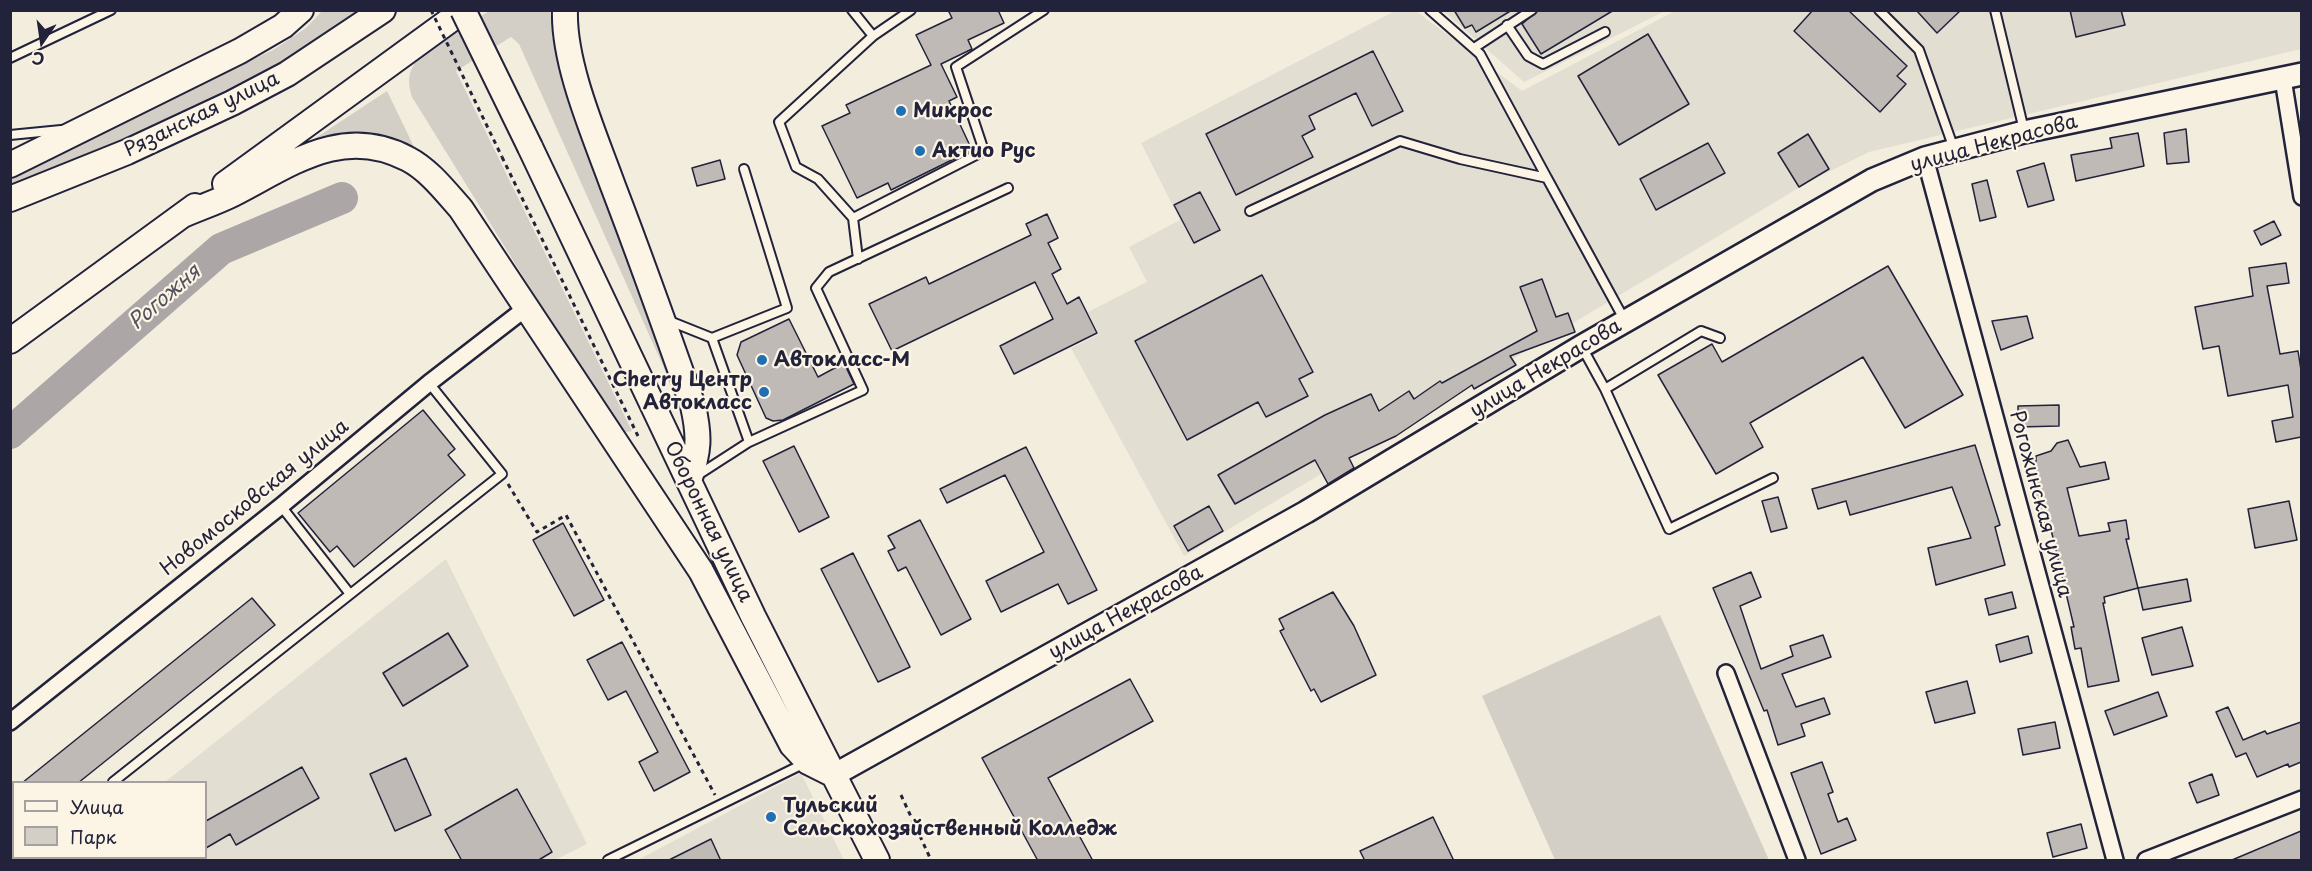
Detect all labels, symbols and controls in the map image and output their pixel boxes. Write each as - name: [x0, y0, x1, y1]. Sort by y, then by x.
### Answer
- north arrow: [12, 12, 72, 72]
- text: С: [29, 46, 47, 73]
- street label: Рязанская улица: [121, 67, 283, 163]
- place label: Микрос: [913, 99, 993, 123]
- marker: Микрос: [894, 104, 908, 118]
- street label: улица Некрасова: [1908, 110, 2080, 178]
- place label: Актио Рус: [932, 139, 1035, 163]
- marker: Актио Рус: [913, 144, 927, 158]
- water label: Рогожня: [124, 260, 206, 336]
- street label: улица Некрасова: [1466, 314, 1626, 424]
- place label: Автокласс-М: [774, 348, 910, 372]
- marker: Автокласс-М: [755, 353, 769, 367]
- place label: Cherry Центр Автокласс: [612, 368, 752, 415]
- marker: Cherry Центр Автокласс: [757, 385, 771, 399]
- street label: Рогожинская улица: [2003, 408, 2077, 600]
- street label: Новомосковская улица: [156, 415, 354, 581]
- street label: Оборонная улица: [659, 438, 757, 606]
- street label: улица Некрасова: [1045, 561, 1207, 665]
- legend: [12, 781, 207, 859]
- text: Улица: [70, 793, 124, 820]
- place label: Тульский Сельскохозяйственный Колледж: [783, 794, 1117, 841]
- marker: Тульский Сельскохозяйственный Колледж: [764, 810, 778, 824]
- text: Парк: [70, 823, 116, 850]

